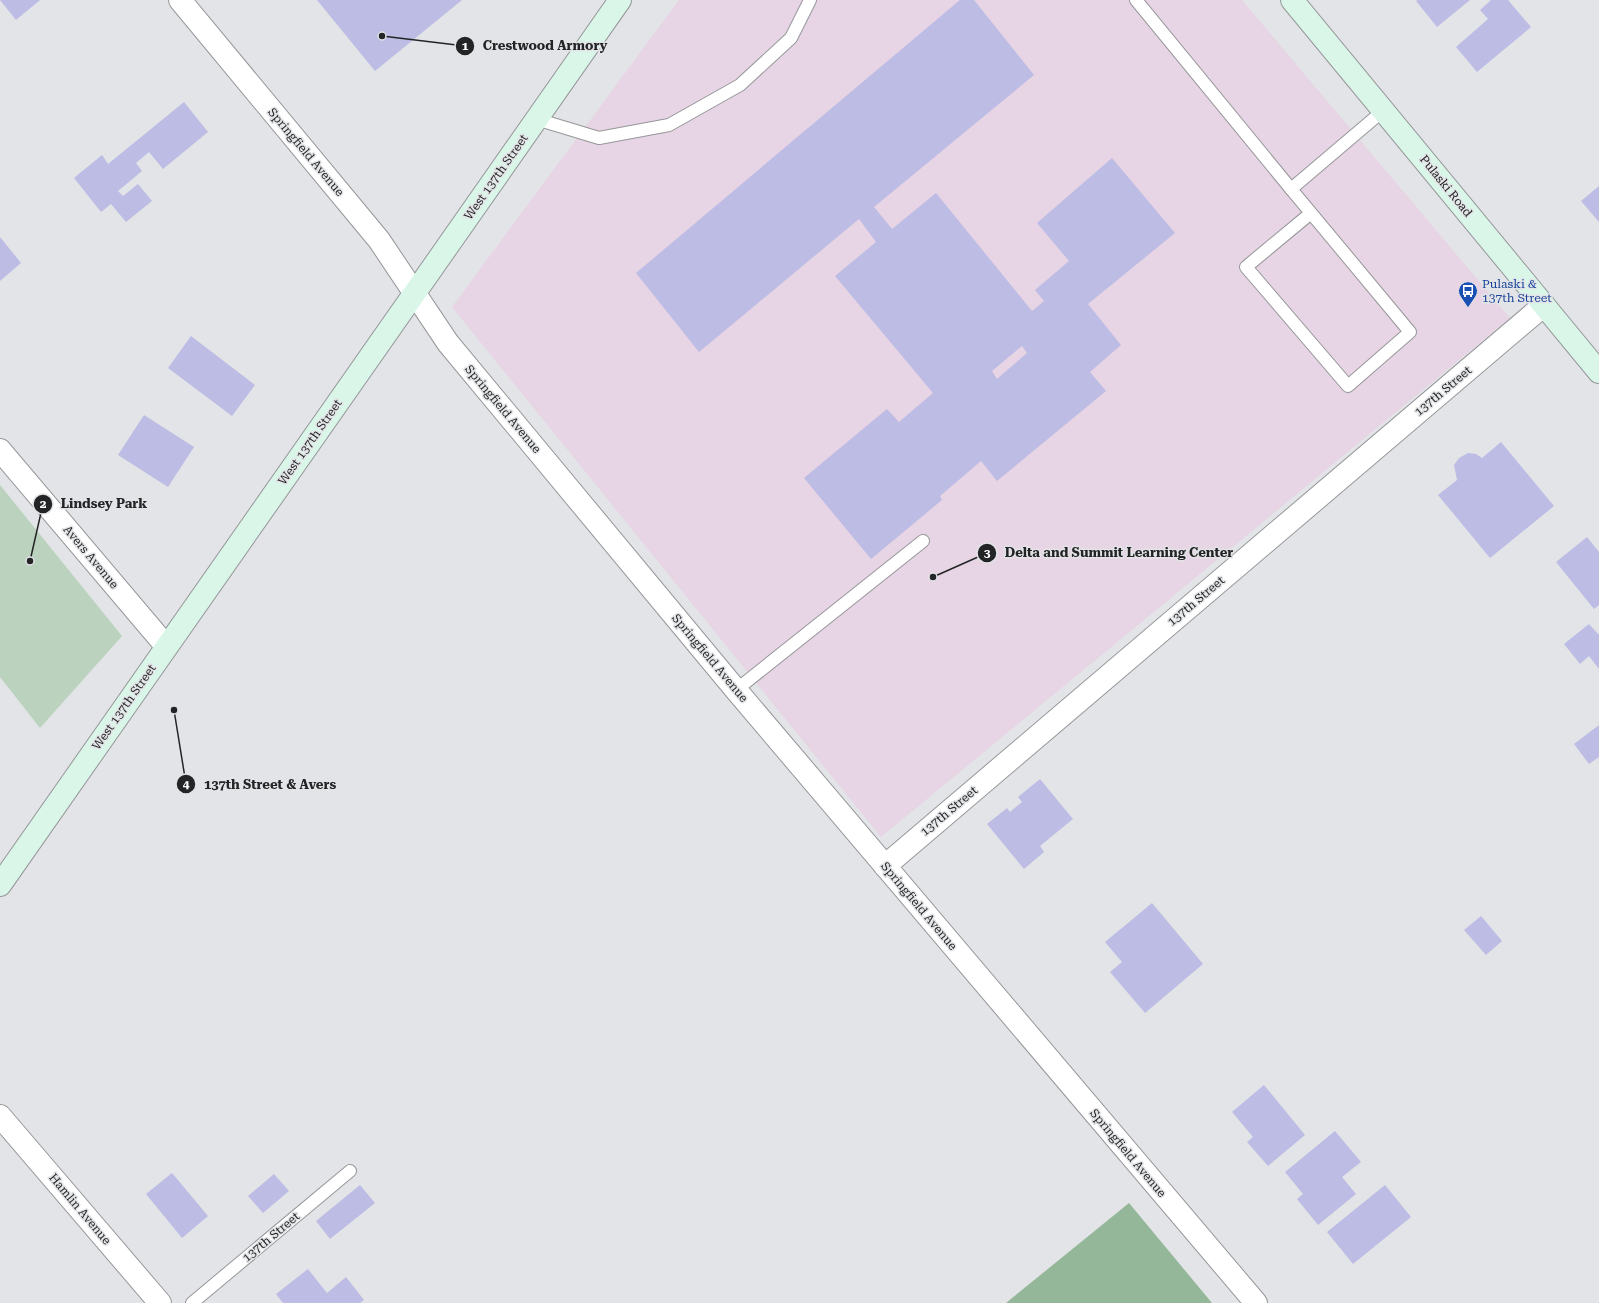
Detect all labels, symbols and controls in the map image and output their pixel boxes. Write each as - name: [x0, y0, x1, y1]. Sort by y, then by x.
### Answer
- callout: Crestwood Armory: [455, 33, 616, 58]
- text: Crestwood Armory: [483, 38, 607, 53]
- text: 1: [462, 39, 469, 53]
- street label: Springfield Avenue: [265, 105, 347, 199]
- street label: West 137th Street: [461, 131, 531, 223]
- street label: Pulaski Road: [1417, 152, 1475, 220]
- place label: Pulaski & 137th Street: [1482, 277, 1552, 305]
- bus stop icon: Pulaski & 137th Street: [1457, 280, 1479, 308]
- street label: Springfield Avenue: [462, 362, 544, 456]
- street label: 137th Street: [1412, 363, 1475, 419]
- street label: West 137th Street: [275, 396, 345, 488]
- callout: Lindsey Park: [33, 491, 155, 516]
- text: Lindsey Park: [61, 496, 147, 511]
- text: 2: [40, 497, 47, 511]
- street label: Avers Avenue: [61, 523, 122, 592]
- callout: Delta and Summit Learning Center: [977, 540, 1241, 565]
- text: Delta and Summit Learning Center: [1005, 545, 1233, 560]
- text: 3: [984, 546, 991, 560]
- street label: 137th Street: [1165, 573, 1228, 629]
- street label: Springfield Avenue: [669, 611, 751, 705]
- street label: West 137th Street: [89, 661, 159, 753]
- callout: 137th Street & Avers: [176, 771, 344, 796]
- text: 4: [183, 777, 190, 791]
- text: 137th Street & Avers: [204, 777, 336, 792]
- street label: 137th Street: [918, 783, 981, 839]
- street label: Springfield Avenue: [878, 859, 960, 953]
- street label: Springfield Avenue: [1087, 1106, 1169, 1200]
- street label: Hamlin Avenue: [46, 1171, 114, 1248]
- street label: 137th Street: [240, 1209, 303, 1265]

